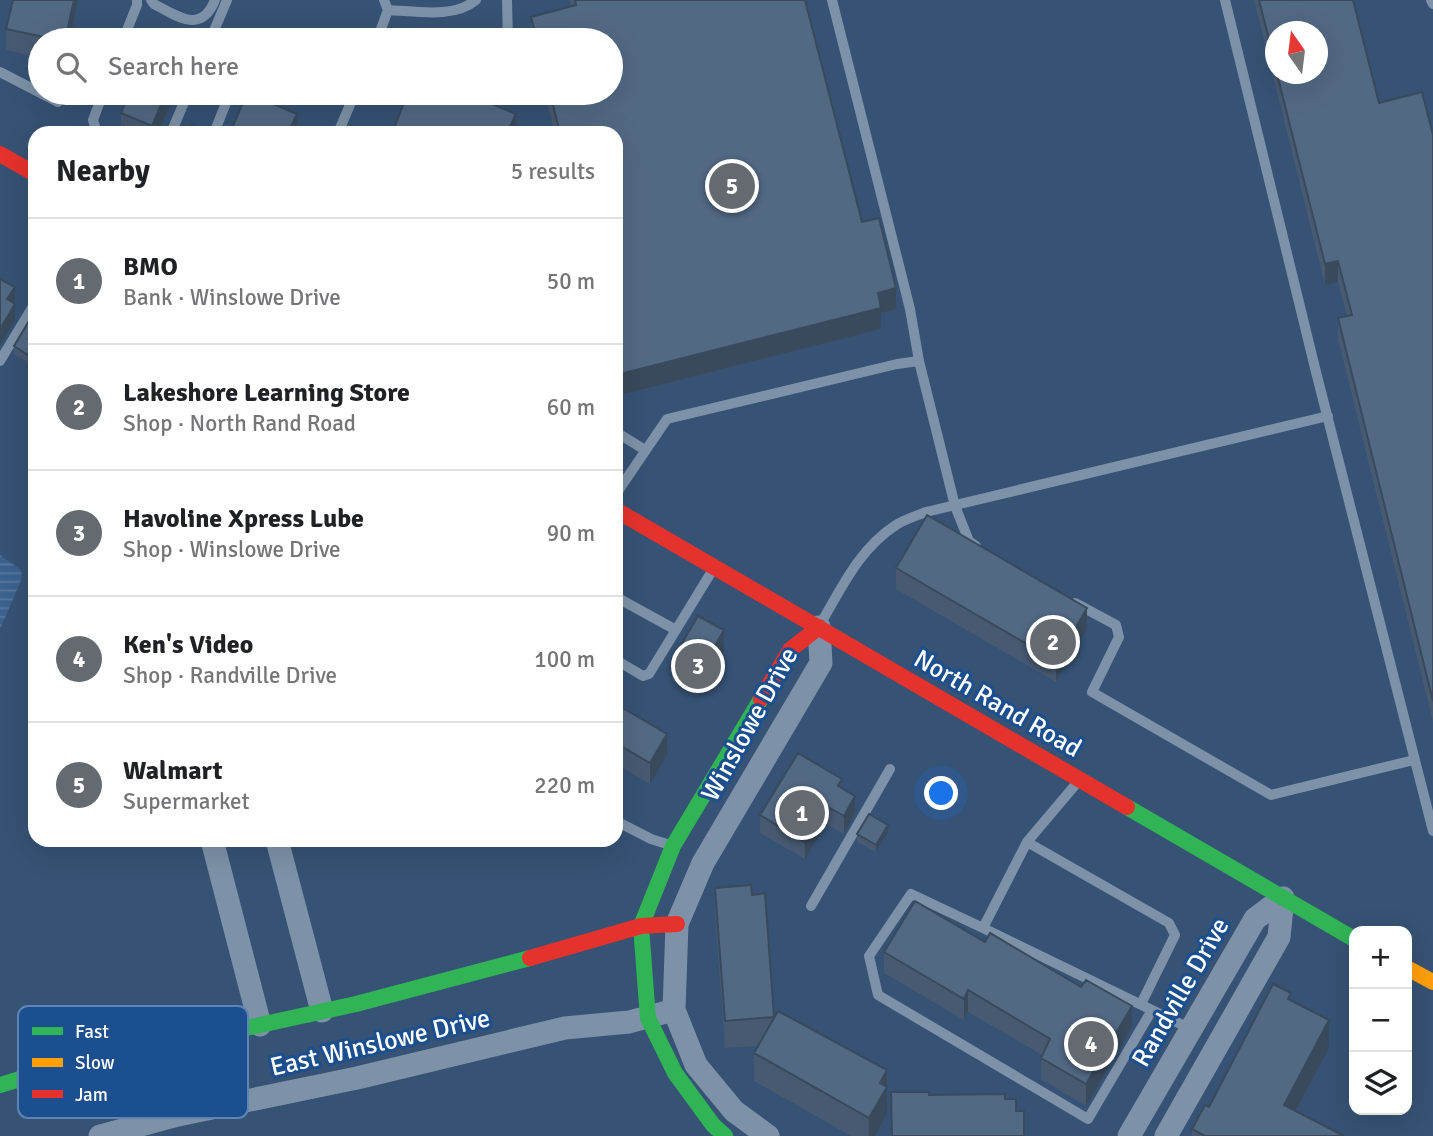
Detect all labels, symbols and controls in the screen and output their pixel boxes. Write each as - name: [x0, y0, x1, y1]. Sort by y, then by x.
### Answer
- north arrow: [1265, 21, 1328, 84]
- search box: [28, 28, 623, 105]
- icon: search: [52, 48, 90, 86]
- text: Search here: [108, 51, 239, 83]
- text: Nearby: [56, 153, 150, 190]
- text: 5 results: [511, 157, 595, 186]
- pin: 5: [709, 160, 755, 212]
- text: BMO: [123, 251, 178, 283]
- text: 1: [73, 267, 85, 296]
- text: 50 m: [547, 267, 595, 296]
- text: Bank · Winslowe Drive: [123, 283, 341, 312]
- text: Lakeshore Learning Store: [123, 377, 410, 409]
- text: 2: [73, 393, 85, 422]
- text: 60 m: [547, 393, 595, 422]
- text: Shop · North Rand Road: [123, 409, 356, 438]
- text: Havoline Xpress Lube: [123, 503, 364, 535]
- text: 3: [73, 519, 85, 548]
- text: 90 m: [547, 519, 595, 548]
- text: Shop · Winslowe Drive: [123, 535, 341, 564]
- pin: 2: [1030, 616, 1076, 668]
- text: Ken's Video: [123, 629, 253, 661]
- pin: 3: [675, 640, 721, 692]
- street label: Winslowe Drive: [695, 642, 805, 807]
- street label: North Rand Road: [908, 643, 1087, 765]
- text: 4: [73, 645, 85, 674]
- text: 100 m: [534, 645, 595, 674]
- text: Shop · Randville Drive: [123, 661, 337, 690]
- text: Walmart: [123, 755, 223, 787]
- text: 5: [73, 771, 85, 800]
- text: 220 m: [534, 771, 595, 800]
- your location: [924, 776, 958, 810]
- text: Supermarket: [123, 787, 250, 816]
- pin: 1: [779, 787, 825, 839]
- street label: Randville Drive: [1125, 912, 1236, 1073]
- map controls: [1349, 926, 1412, 1115]
- button: +: [1349, 926, 1412, 989]
- button: −: [1349, 989, 1412, 1052]
- street label: East Winslowe Drive: [267, 1002, 493, 1084]
- legend: [18, 1006, 248, 1118]
- pin: 4: [1068, 1018, 1114, 1070]
- text: Fast: [75, 1020, 109, 1044]
- text: Slow: [75, 1051, 115, 1075]
- button: layers: [1349, 1052, 1412, 1115]
- text: Jam: [75, 1083, 108, 1107]

